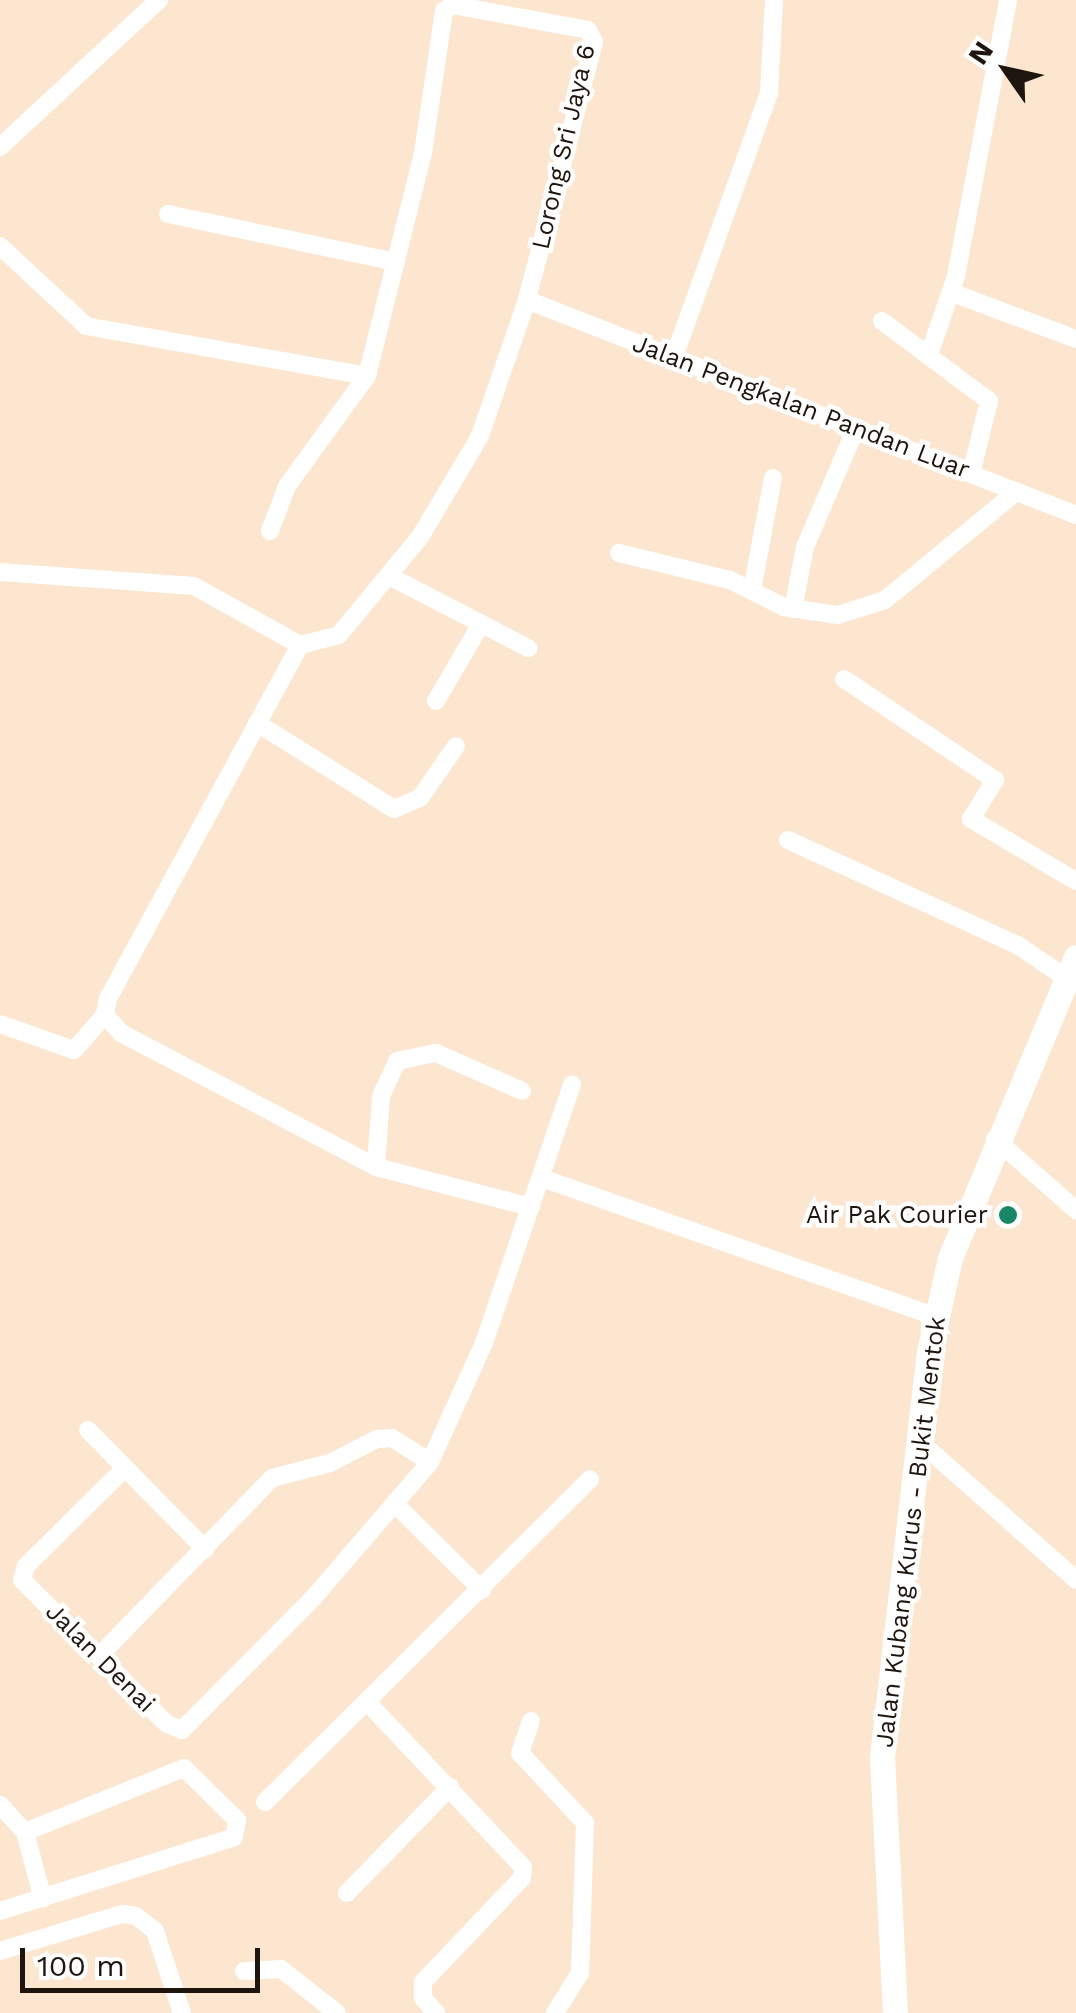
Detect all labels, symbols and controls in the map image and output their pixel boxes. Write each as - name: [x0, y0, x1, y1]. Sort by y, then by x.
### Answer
- north arrow: [956, 20, 1056, 120]
- text: N: [961, 35, 1000, 71]
- street label: Lorong Sri Jaya 6: [526, 41, 602, 253]
- street label: Jalan Pengkalan Pandan Luar: [628, 329, 974, 485]
- place label: Air Pak Courier: [805, 1200, 988, 1230]
- marker: Air Pak Courier: [997, 1204, 1019, 1226]
- street label: Jalan Kubang Kurus - Bukit Mentok: [870, 1315, 952, 1749]
- street label: Jalan Denai: [39, 1597, 161, 1719]
- scale bar: [25, 1928, 265, 1990]
- text: 100 m: [37, 1948, 125, 1983]

